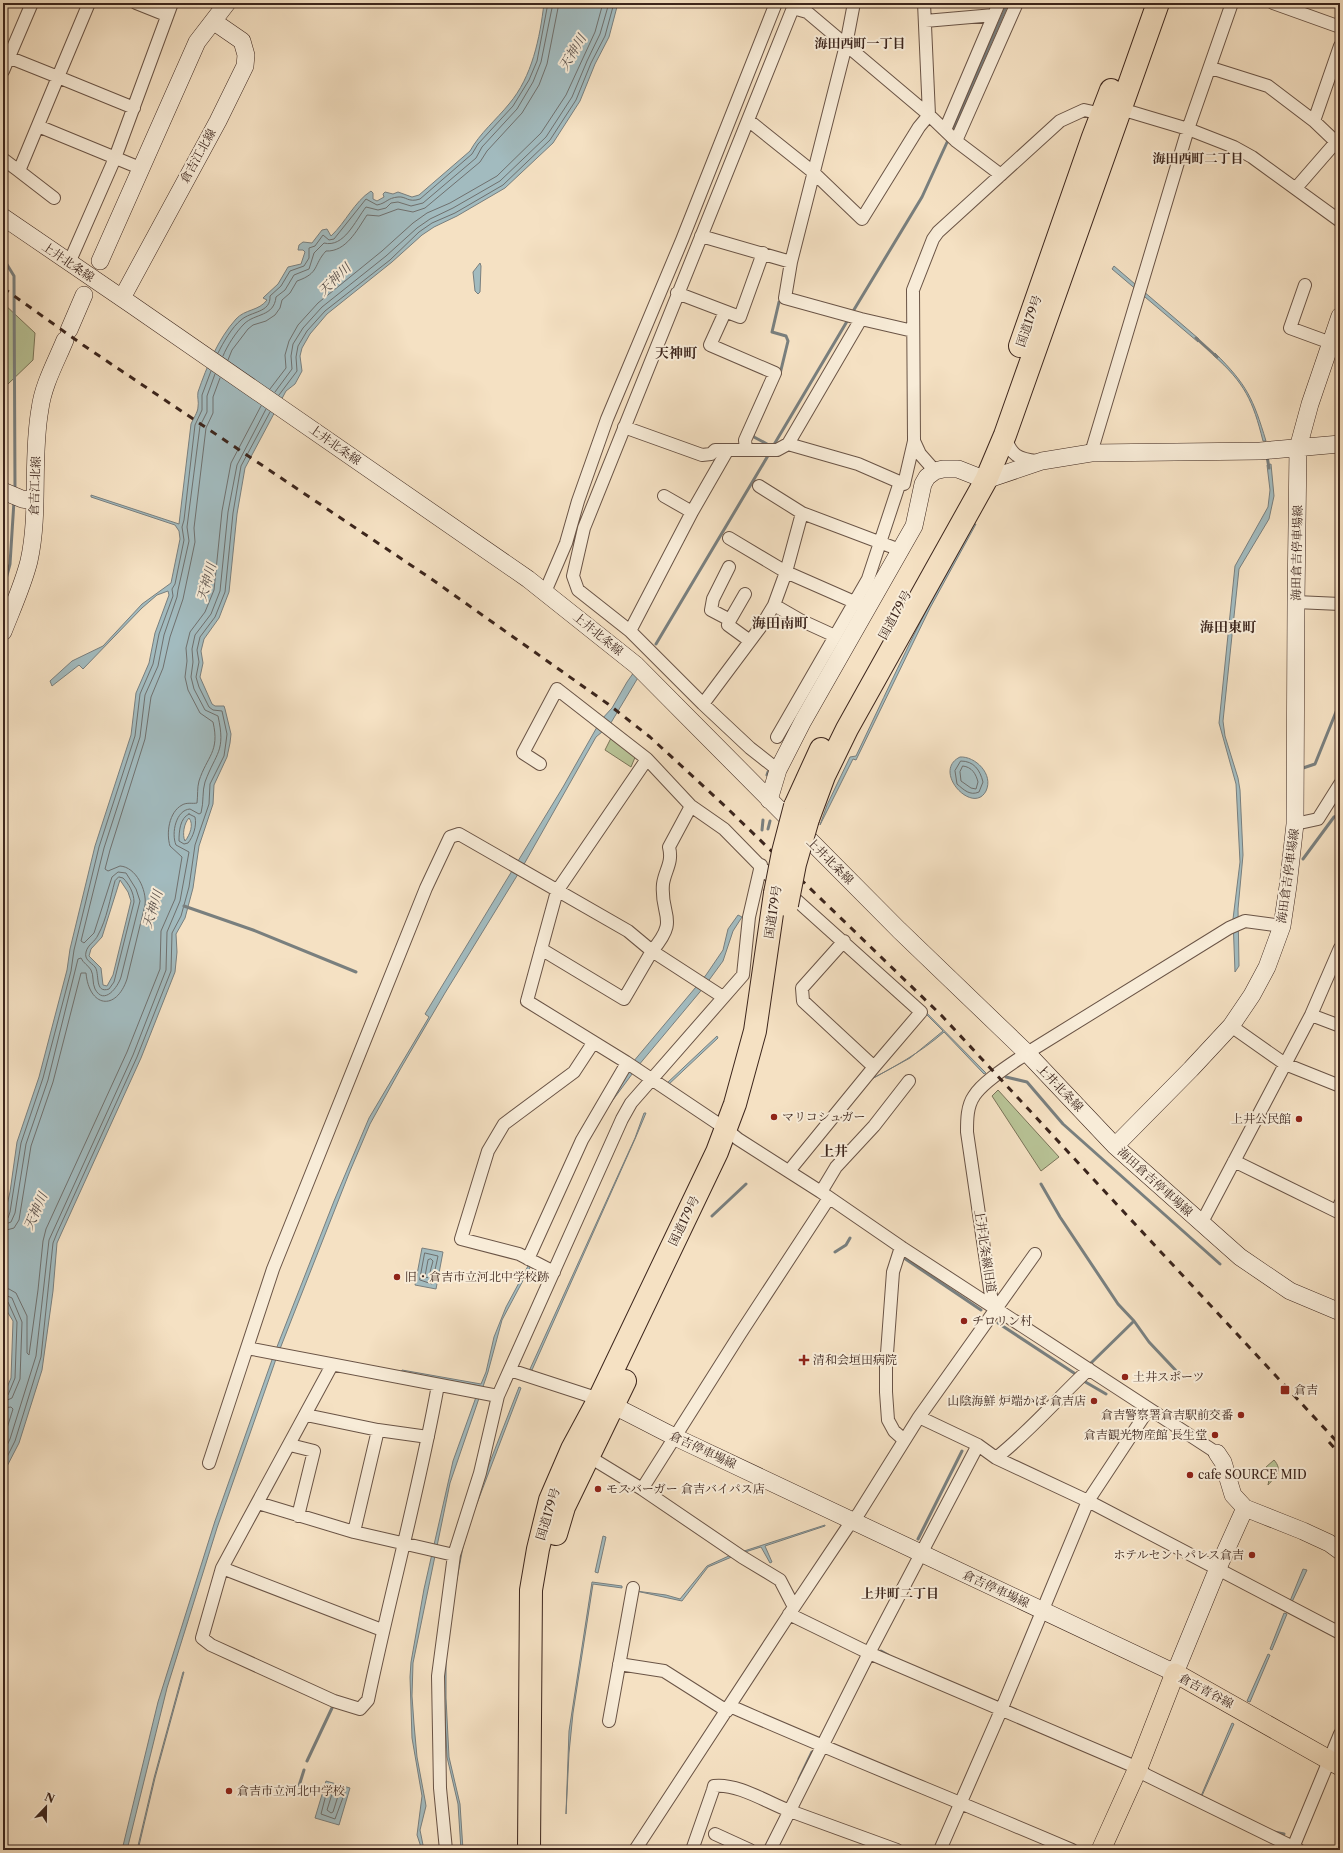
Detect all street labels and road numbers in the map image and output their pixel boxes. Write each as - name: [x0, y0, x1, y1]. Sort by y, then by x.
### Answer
- street label: 倉吉江北線: [176, 126, 219, 186]
- street label: 上井北条線: [39, 239, 97, 285]
- street label: 国道179号: [1013, 293, 1044, 349]
- street label: 上井北条線: [306, 421, 364, 468]
- street label: 倉吉江北線: [26, 456, 43, 516]
- street label: 海田倉吉停車場線: [1288, 505, 1305, 601]
- street label: 国道179号: [875, 588, 914, 642]
- street label: 上井北条線: [570, 609, 626, 658]
- street label: 海田倉吉停車場線: [1273, 827, 1302, 925]
- street label: 上井北条線: [804, 834, 857, 887]
- street label: 国道179号: [761, 884, 784, 940]
- street label: 上井北条線: [1034, 1061, 1087, 1114]
- street label: 海田倉吉停車場線: [1115, 1144, 1196, 1219]
- street label: 国道179号: [665, 1193, 702, 1248]
- street label: 上井北条線旧道: [972, 1208, 999, 1294]
- street label: 倉吉停車場線: [667, 1428, 739, 1472]
- street label: 国道179号: [532, 1486, 563, 1542]
- street label: 倉吉停車場線: [960, 1567, 1032, 1611]
- street label: 倉吉青谷線: [1176, 1670, 1236, 1711]

